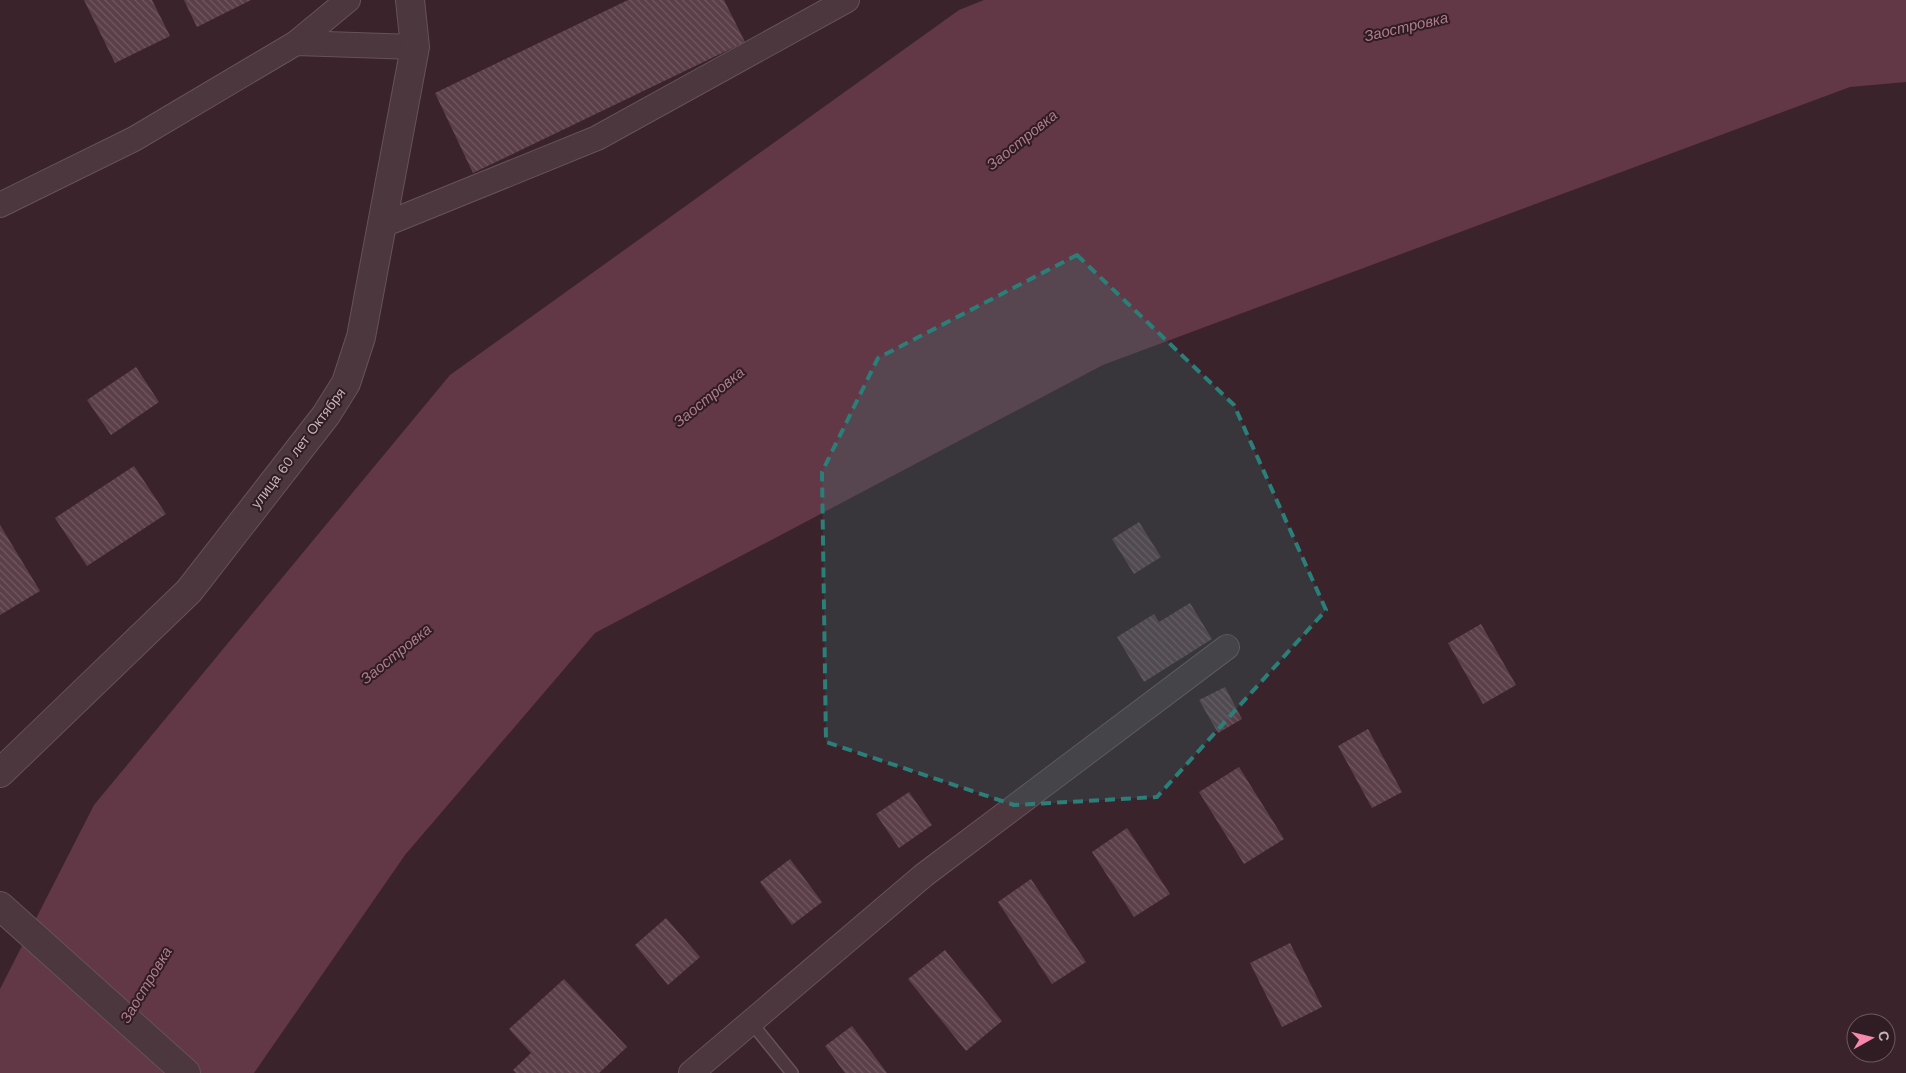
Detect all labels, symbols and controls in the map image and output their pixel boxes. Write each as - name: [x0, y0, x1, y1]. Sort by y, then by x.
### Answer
- water label: Заостровка: [1362, 9, 1450, 45]
- water label: Заостровка: [983, 106, 1061, 174]
- water label: Заостровка: [670, 363, 748, 431]
- street label: улица 60 лет Октября: [248, 385, 348, 511]
- water label: Заостровка: [357, 620, 435, 688]
- water label: Заостровка: [116, 944, 176, 1026]
- north arrow: [1846, 1013, 1896, 1063]
- text: С: [1875, 1030, 1893, 1042]

